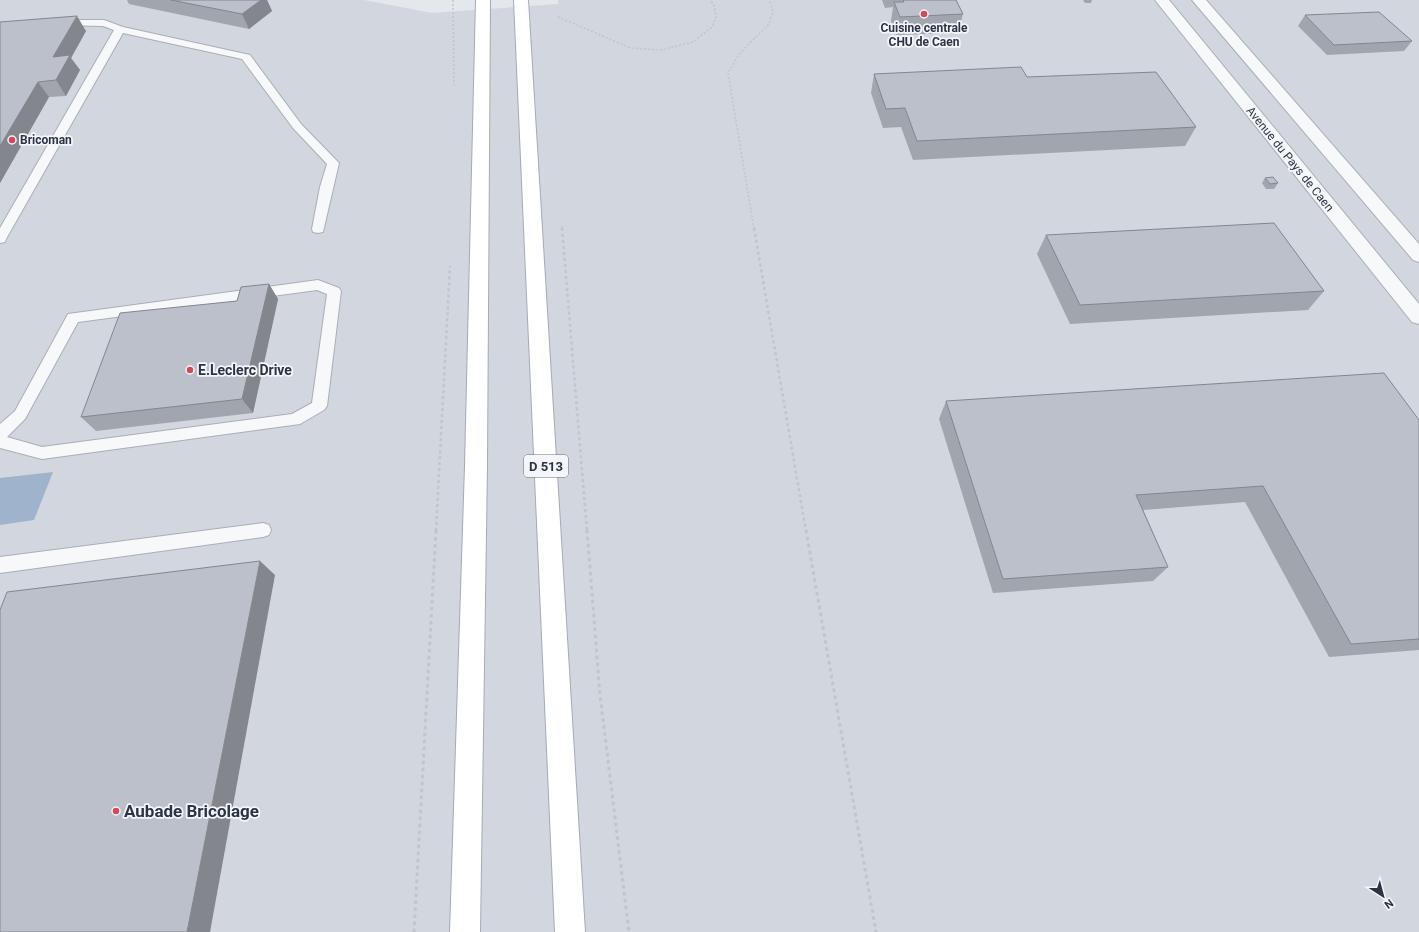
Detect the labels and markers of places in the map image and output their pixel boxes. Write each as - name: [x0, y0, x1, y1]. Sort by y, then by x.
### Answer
- marker: Cuisine centrale CHU de Caen: [919, 9, 929, 19]
- place label: Cuisine centrale CHU de Caen: [880, 21, 968, 49]
- place label: Bricoman: [20, 133, 72, 147]
- marker: Bricoman: [7, 135, 17, 145]
- place label: E.Leclerc Drive: [198, 362, 292, 378]
- marker: E.Leclerc Drive: [185, 365, 195, 375]
- place label: Aubade Bricolage: [124, 801, 259, 821]
- marker: Aubade Bricolage: [111, 806, 121, 816]

